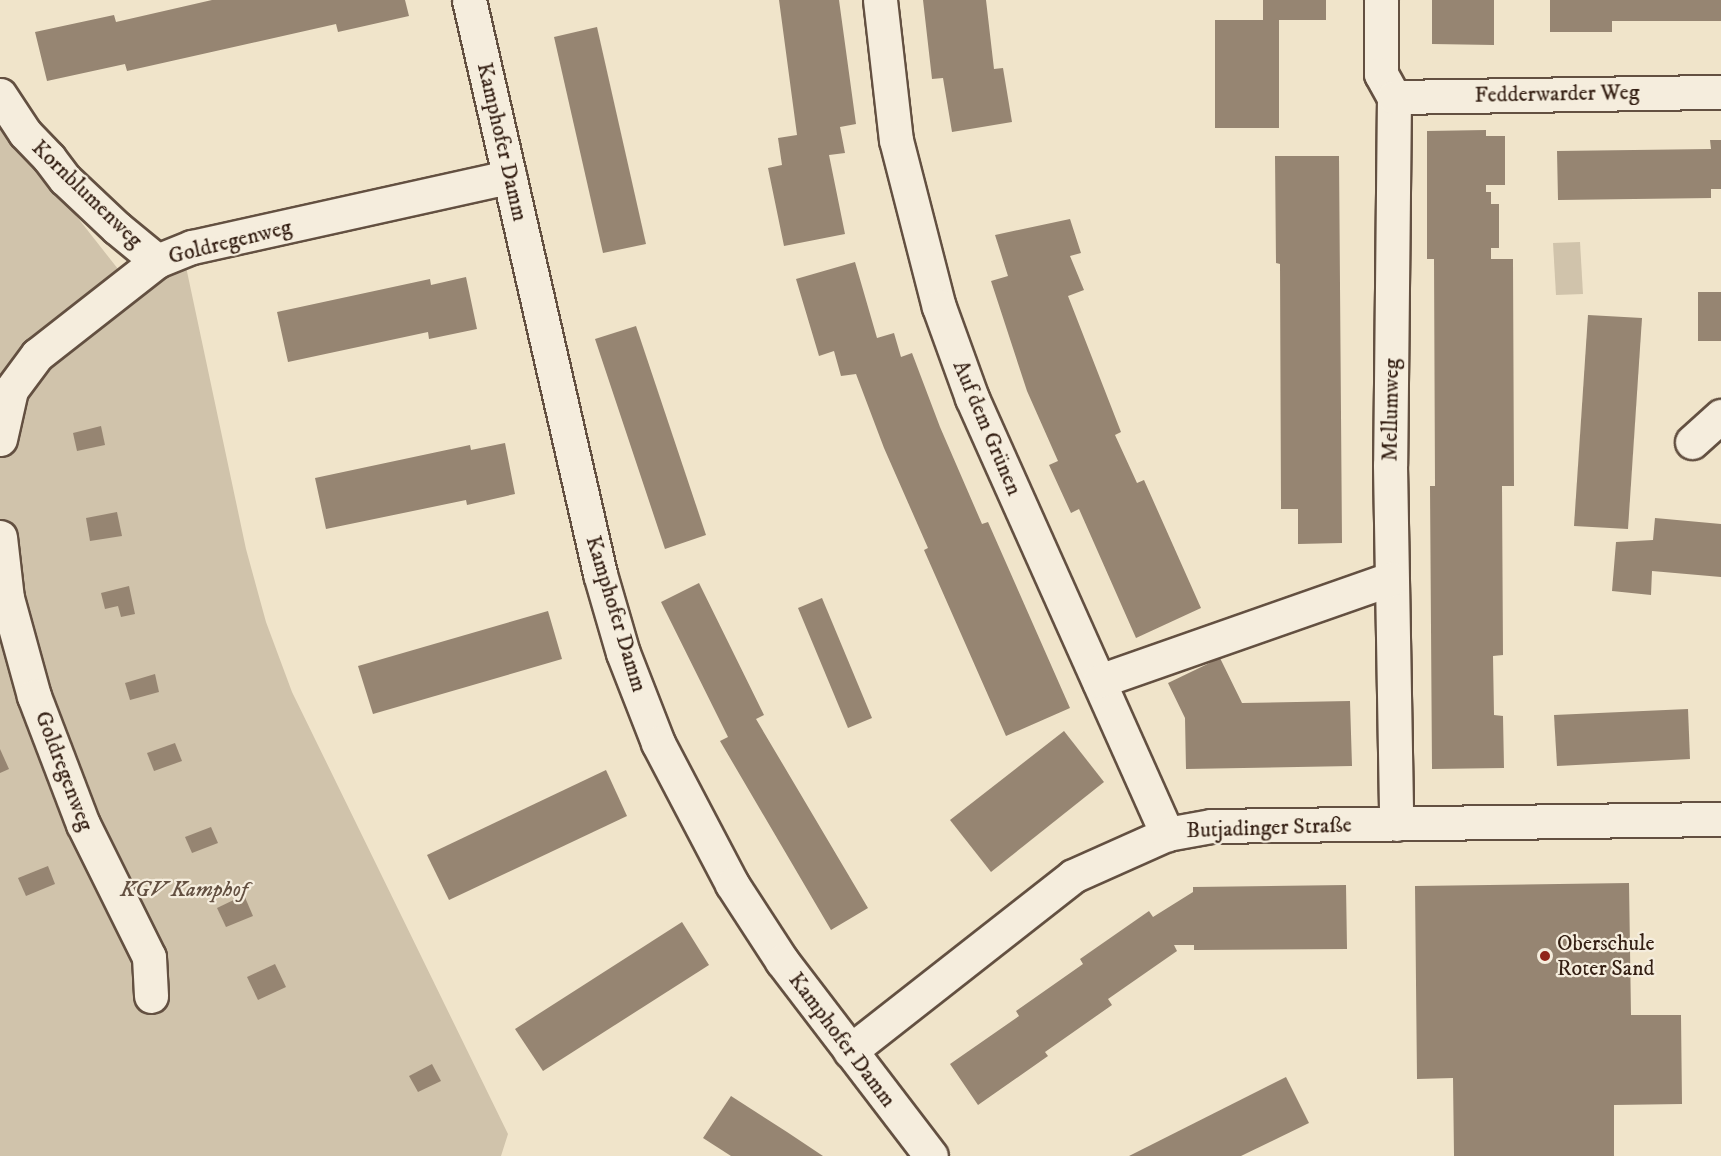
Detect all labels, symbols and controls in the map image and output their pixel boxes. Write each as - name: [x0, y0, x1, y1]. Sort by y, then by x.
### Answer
- street label: Kamphofer Damm: [471, 60, 533, 224]
- street label: Fedderwarder Weg: [1474, 79, 1640, 109]
- street label: Kornblumenweg: [26, 135, 148, 253]
- street label: Goldregenweg: [166, 214, 294, 270]
- street label: Auf dem Grünen: [947, 357, 1027, 499]
- street label: Mellumweg: [1377, 358, 1405, 462]
- street label: Kamphofer Damm: [580, 533, 652, 695]
- street label: Goldregenweg: [29, 707, 99, 835]
- street label: Butjadinger Straße: [1186, 812, 1352, 844]
- park label: KGV Kamphof: [120, 877, 248, 903]
- place label: Oberschule Roter Sand: [1557, 930, 1655, 981]
- marker: Oberschule Roter Sand: [1538, 949, 1552, 963]
- street label: Kamphofer Damm: [783, 967, 901, 1113]

